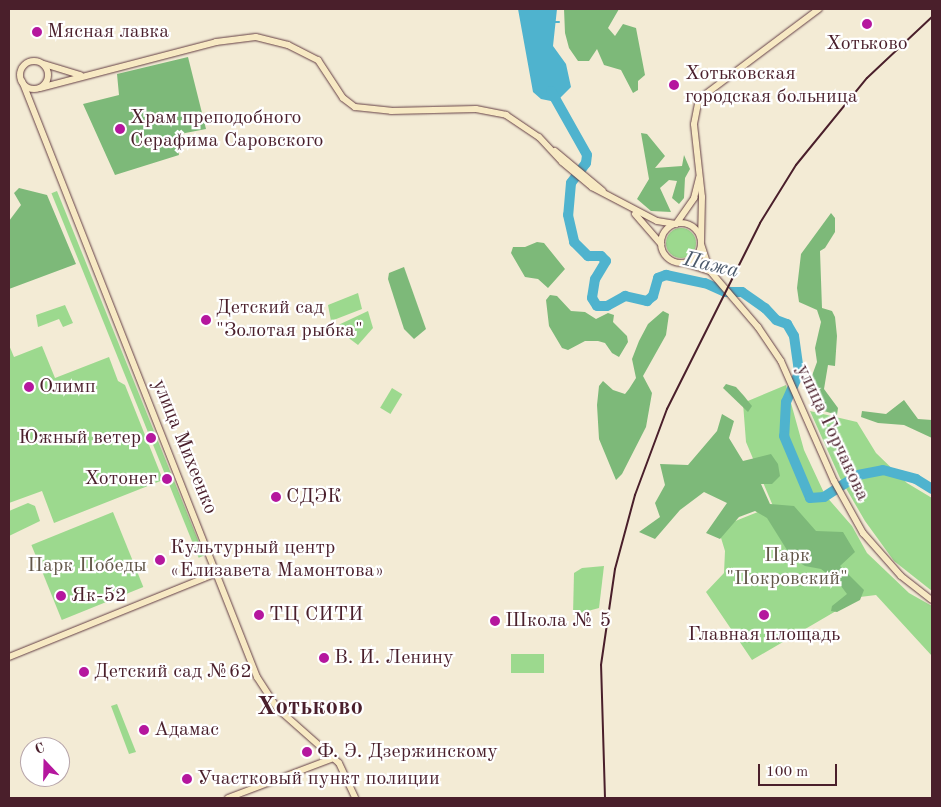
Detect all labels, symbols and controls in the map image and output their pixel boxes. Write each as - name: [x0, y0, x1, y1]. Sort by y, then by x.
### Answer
- marker: Хотьково: [861, 18, 873, 30]
- place label: Мясная лавка: [47, 20, 169, 44]
- marker: Мясная лавка: [31, 26, 43, 38]
- place label: Хотьково: [826, 32, 908, 56]
- place label: Хотьковская городская больница: [685, 62, 858, 109]
- marker: Хотьковская городская больница: [667, 78, 681, 92]
- place label: Храм преподобного Серафима Саровского: [130, 106, 323, 153]
- marker: Храм преподобного Серафима Саровского: [114, 123, 126, 135]
- water label: Пажа: [681, 247, 741, 285]
- place label: Детский сад "Золотая рыбка": [216, 296, 363, 343]
- marker: Детский сад "Золотая рыбка": [200, 314, 212, 326]
- street label: улица Горчакова: [790, 361, 874, 505]
- place label: Олимп: [39, 375, 96, 399]
- street label: улица Михеенко: [146, 376, 222, 518]
- marker: Олимп: [23, 381, 35, 393]
- place label: Южный ветер: [18, 426, 141, 450]
- marker: Южный ветер: [145, 432, 157, 444]
- place label: Хотонег: [84, 467, 157, 491]
- marker: Хотонег: [161, 473, 173, 485]
- place label: СДЭК: [286, 485, 342, 509]
- marker: СДЭК: [270, 491, 282, 503]
- place label: Культурный центр «Елизавета Мамонтова»: [170, 536, 384, 583]
- park label: Парк "Покровский": [726, 545, 848, 592]
- park label: Парк Победы: [27, 554, 147, 578]
- marker: Культурный центр «Елизавета Мамонтова»: [154, 554, 166, 566]
- place label: Як-52: [71, 584, 127, 608]
- marker: Як-52: [55, 590, 67, 602]
- place label: ТЦ СИТИ: [269, 603, 363, 627]
- marker: ТЦ СИТИ: [253, 609, 265, 621]
- place label: Школа № 5: [505, 609, 611, 633]
- marker: Главная площадь: [758, 609, 770, 621]
- marker: Школа № 5: [489, 615, 501, 627]
- place label: Главная площадь: [688, 623, 840, 647]
- place label: В. И. Ленину: [334, 646, 454, 670]
- marker: В. И. Ленину: [318, 652, 330, 664]
- place label: Детский сад №62: [94, 660, 252, 684]
- marker: Детский сад №62: [78, 666, 90, 678]
- district label: Хотьково: [257, 693, 363, 723]
- place label: Адамас: [154, 718, 219, 742]
- marker: Адамас: [138, 724, 150, 736]
- north arrow: [20, 737, 70, 787]
- place label: Ф. Э. Дзержинскому: [317, 740, 498, 764]
- text: С: [33, 741, 47, 757]
- marker: Ф. Э. Дзержинскому: [301, 746, 313, 758]
- scale bar: [761, 754, 840, 786]
- text: 100 m: [766, 765, 808, 780]
- place label: Участковый пункт полиции: [197, 767, 440, 791]
- marker: Участковый пункт полиции: [181, 773, 193, 785]

